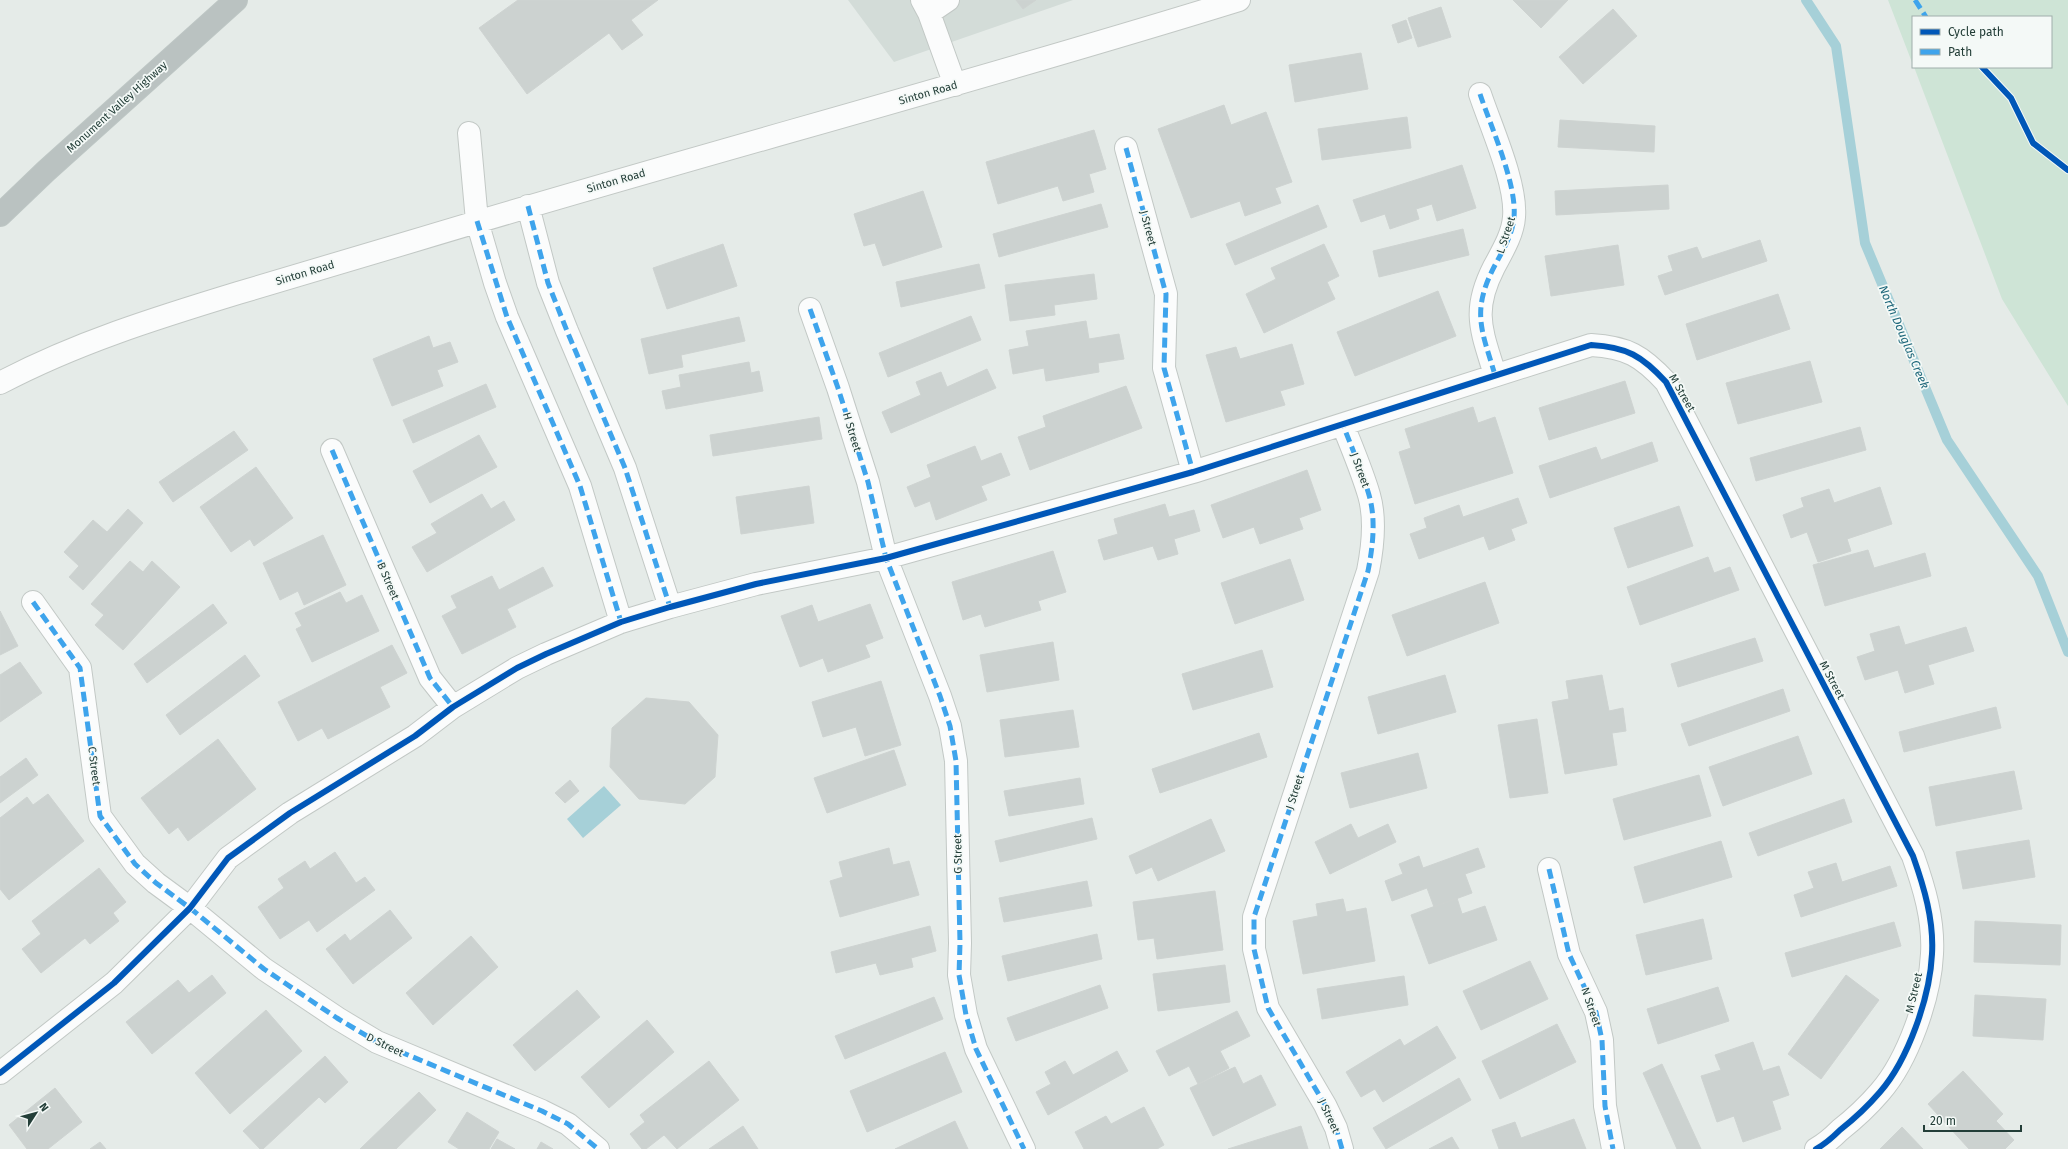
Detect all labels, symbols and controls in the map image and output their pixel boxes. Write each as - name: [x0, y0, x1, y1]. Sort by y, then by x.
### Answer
- legend: [1912, 16, 2052, 68]
- text: Cycle path: [1948, 25, 2004, 39]
- text: Path: [1948, 45, 1972, 59]
- street label: Monument Valley Highway: [64, 58, 170, 156]
- street label: Sinton Road: [897, 78, 959, 108]
- street label: Sinton Road: [585, 166, 647, 196]
- street label: J Street: [1137, 209, 1159, 247]
- street label: L Street: [1494, 215, 1518, 255]
- street label: Sinton Road: [274, 258, 336, 288]
- water label: North Douglas Creek: [1876, 283, 1932, 391]
- street label: M Street: [1666, 372, 1698, 414]
- street label: H Street: [840, 411, 864, 453]
- street label: J Street: [1348, 451, 1372, 489]
- street label: B Street: [374, 560, 402, 602]
- street label: M Street: [1817, 659, 1847, 701]
- street label: C Street: [85, 746, 103, 786]
- street label: J Street: [1283, 773, 1307, 811]
- street label: G Street: [951, 834, 965, 874]
- street label: M Street: [1903, 971, 1925, 1015]
- street label: N Street: [1578, 986, 1604, 1028]
- street label: D Street: [364, 1030, 406, 1060]
- north arrow: [16, 1093, 56, 1133]
- street label: J Street: [1315, 1097, 1343, 1135]
- text: N: [36, 1101, 51, 1114]
- scale bar: [1924, 1107, 2021, 1133]
- text: 20 m: [1930, 1114, 1956, 1128]

